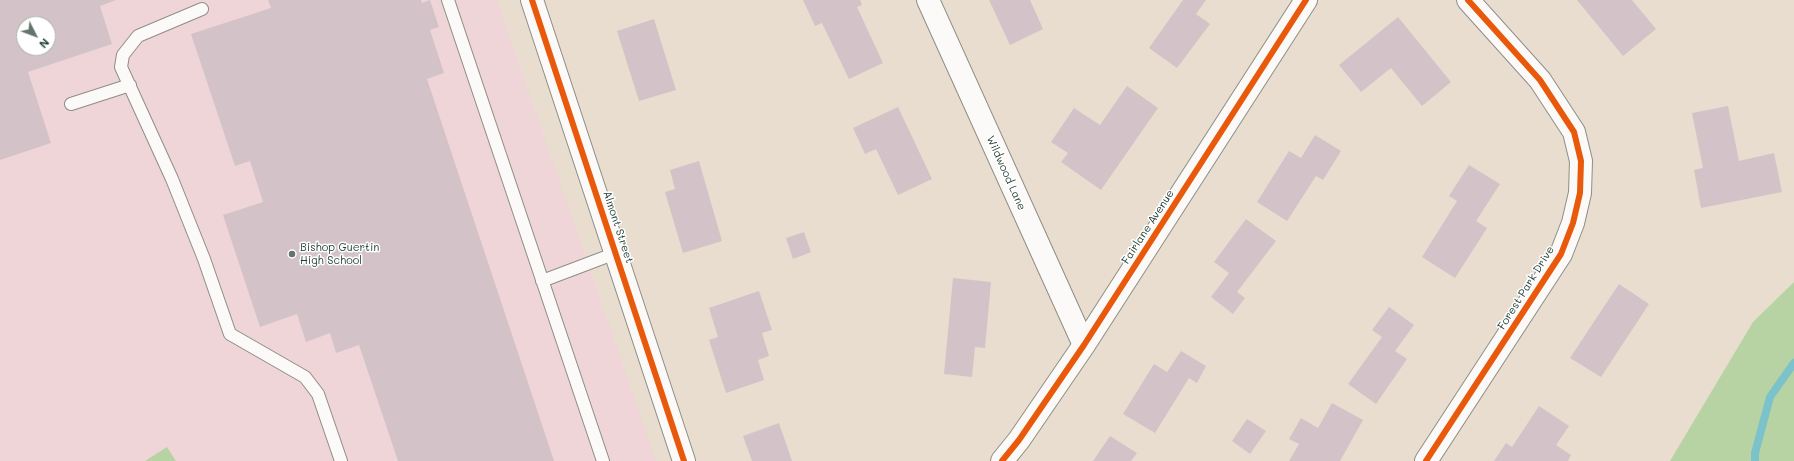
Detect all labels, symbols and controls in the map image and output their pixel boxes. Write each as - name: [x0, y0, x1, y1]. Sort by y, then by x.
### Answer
- north arrow: [16, 16, 56, 56]
- text: N: [36, 36, 53, 52]
- street label: Wildwood Lane: [984, 134, 1028, 212]
- street label: Fairlane Avenue: [1119, 187, 1177, 267]
- street label: Almont Street: [600, 189, 636, 265]
- place label: Bishop Guertin High School: [300, 241, 379, 267]
- street label: Forest Park Drive: [1495, 244, 1557, 332]
- marker: Bishop Guertin High School: [287, 249, 297, 259]

